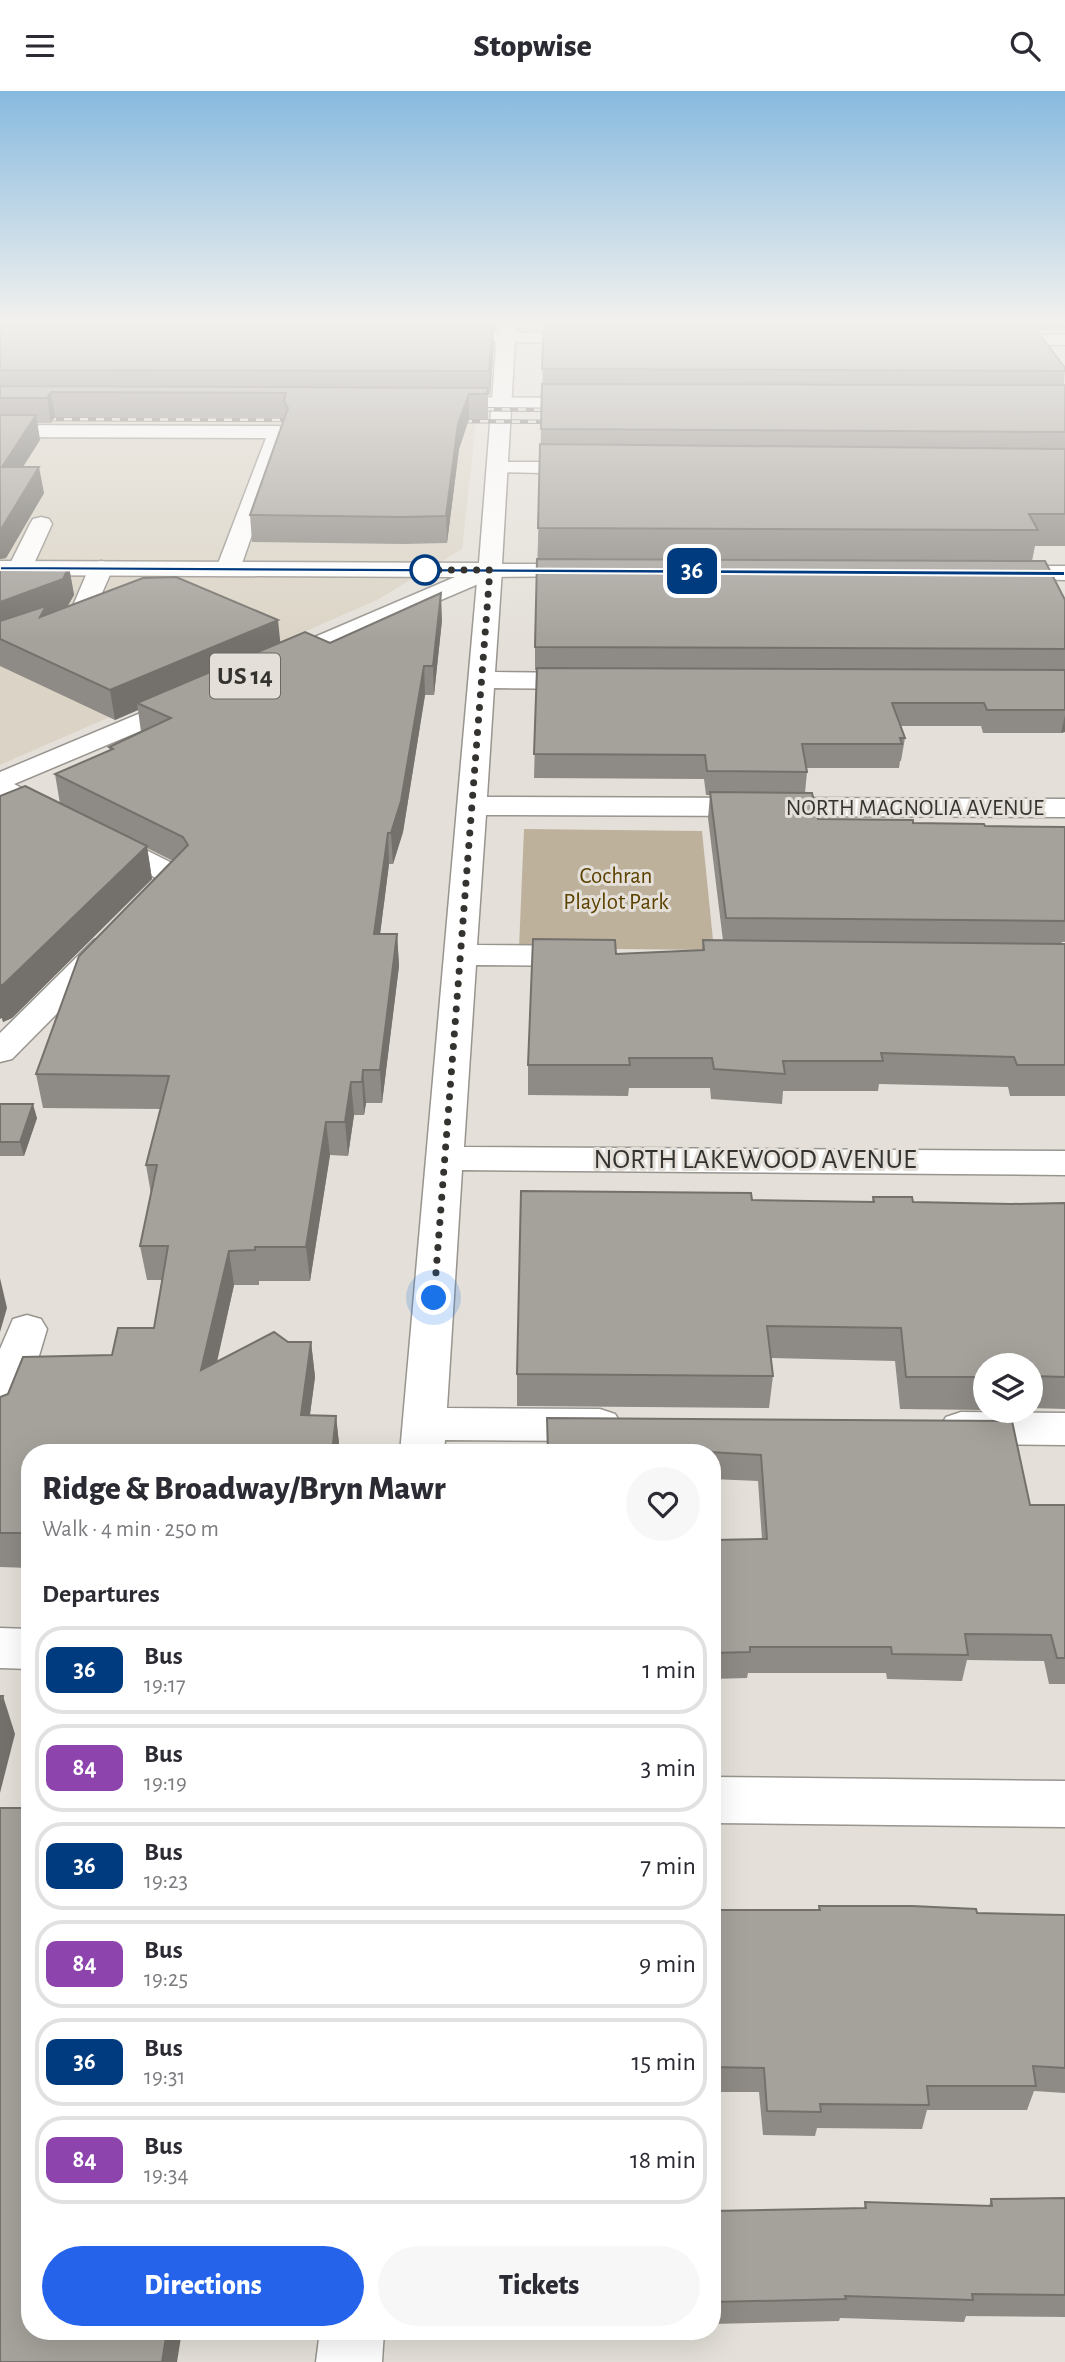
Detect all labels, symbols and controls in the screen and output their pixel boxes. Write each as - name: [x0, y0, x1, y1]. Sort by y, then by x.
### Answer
- icon: menu: [21, 27, 59, 65]
- icon: search: [1006, 27, 1044, 65]
- text: Stopwise: [473, 30, 592, 62]
- line badge: 36: [660, 548, 724, 594]
- unlabelled marker: [410, 555, 440, 585]
- text: 36: [681, 559, 703, 583]
- road number: US 14: [210, 653, 280, 699]
- street label: NORTH MAGNOLIA AVENUE: [786, 797, 1044, 820]
- park label: Cochran Playlot Park: [563, 865, 669, 914]
- street label: NORTH LAKEWOOD AVENUE: [594, 1146, 916, 1174]
- your location: [416, 1280, 451, 1315]
- map controls: [973, 1353, 1043, 1423]
- button: layers: [973, 1353, 1043, 1423]
- button: heart: [626, 1467, 700, 1541]
- text: Ridge & Broadway/Bryn Mawr: [42, 1473, 446, 1506]
- text: Walk · 4 min · 250 m: [42, 1518, 219, 1541]
- text: Departures: [42, 1581, 160, 1607]
- text: Bus: [144, 1643, 183, 1669]
- text: 1 min: [642, 1657, 696, 1683]
- text: 36: [74, 1658, 95, 1682]
- text: 19:17: [144, 1674, 186, 1697]
- text: Bus: [144, 1741, 183, 1767]
- text: 3 min: [640, 1755, 696, 1781]
- text: 84: [73, 1756, 96, 1780]
- text: 19:19: [144, 1772, 187, 1795]
- text: Bus: [144, 1839, 183, 1865]
- text: 7 min: [640, 1853, 696, 1879]
- text: 36: [74, 1854, 95, 1878]
- text: 19:23: [144, 1870, 188, 1893]
- text: Bus: [144, 1937, 183, 1963]
- text: 9 min: [639, 1951, 696, 1977]
- text: 84: [73, 1952, 96, 1976]
- text: 19:25: [144, 1968, 188, 1991]
- text: Bus: [144, 2035, 183, 2061]
- text: 15 min: [631, 2049, 696, 2075]
- text: 36: [74, 2050, 95, 2074]
- text: 19:31: [144, 2066, 185, 2089]
- text: Bus: [144, 2133, 183, 2159]
- text: 18 min: [630, 2147, 696, 2173]
- text: 84: [73, 2148, 96, 2172]
- text: 19:34: [144, 2164, 189, 2187]
- button: Directions: [42, 2246, 364, 2326]
- button: Tickets: [378, 2246, 700, 2326]

